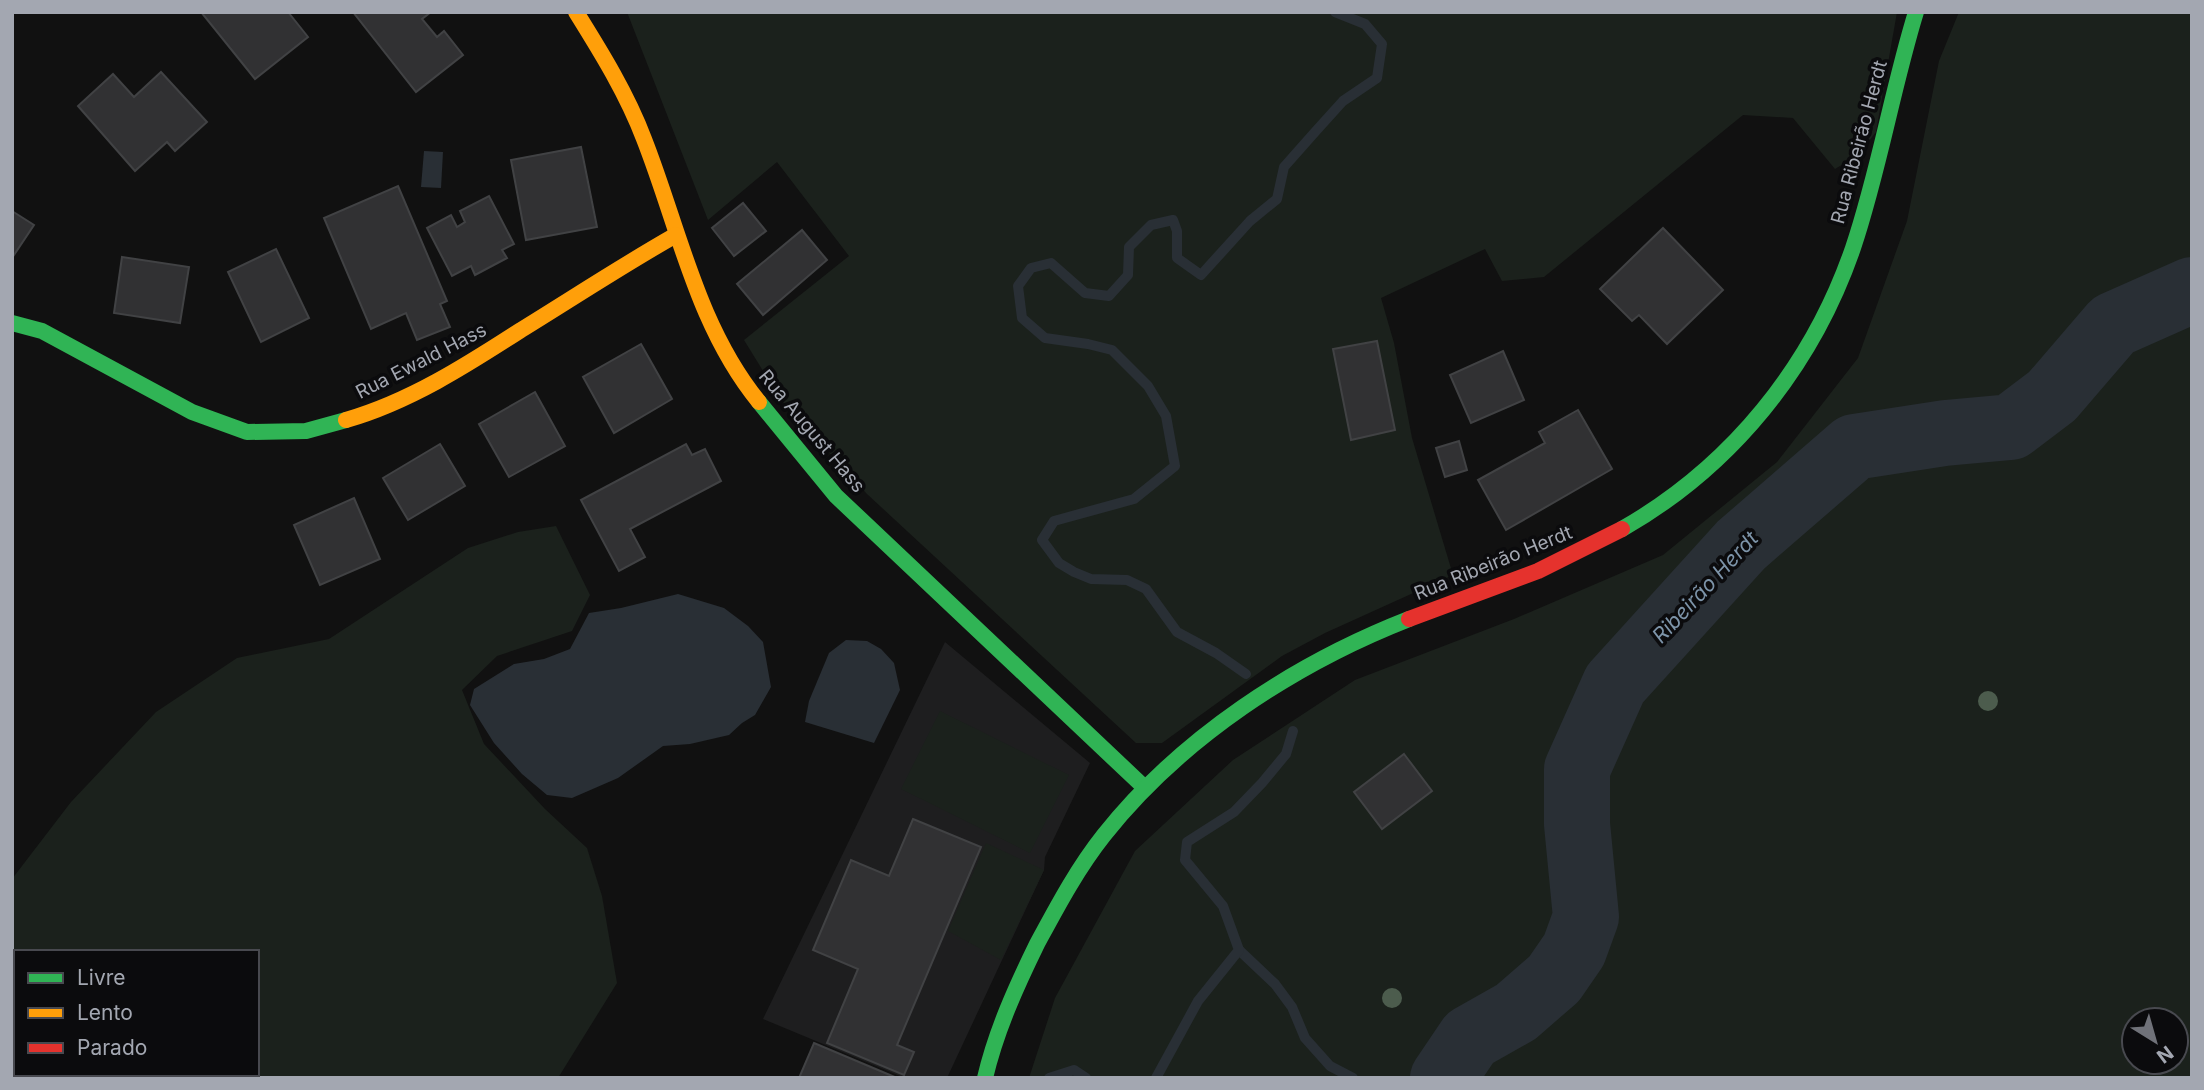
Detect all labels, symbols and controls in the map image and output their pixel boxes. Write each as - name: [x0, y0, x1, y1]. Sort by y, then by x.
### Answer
- street label: Rua Ribeirão Herdt: [1826, 58, 1892, 226]
- street label: Rua Ewald Hass: [352, 318, 490, 404]
- street label: Rua August Hass: [754, 365, 870, 497]
- street label: Rua Ribeirão Herdt: [1411, 521, 1575, 605]
- water label: Ribeirão Herdt: [1647, 525, 1764, 648]
- legend: [14, 950, 259, 1076]
- text: Livre: [77, 965, 126, 990]
- text: Lento: [77, 1000, 133, 1025]
- north arrow: [2120, 1006, 2190, 1076]
- text: Parado: [77, 1035, 147, 1060]
- text: N: [2152, 1041, 2178, 1068]

